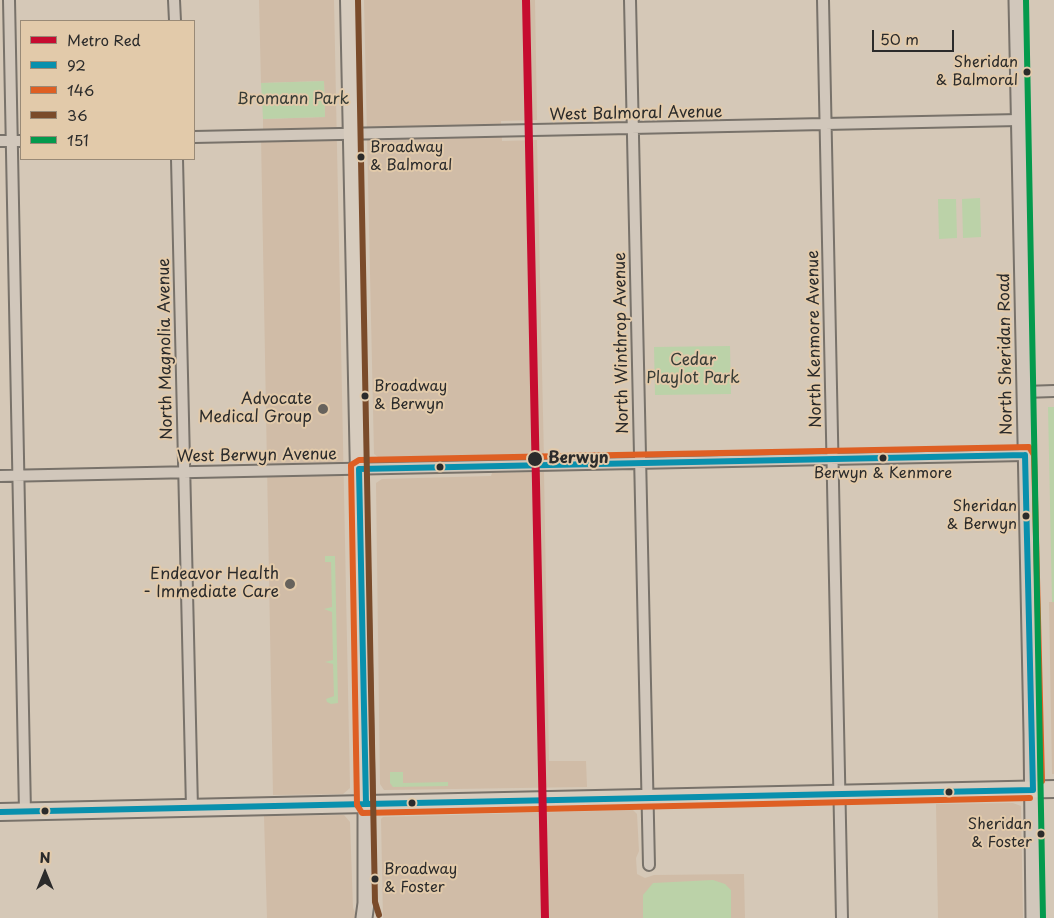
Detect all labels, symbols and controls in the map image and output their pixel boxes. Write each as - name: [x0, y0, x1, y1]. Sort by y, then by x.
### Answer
- legend: [20, 20, 195, 160]
- scale bar: [874, 20, 956, 52]
- text: 50 m: [880, 27, 919, 50]
- text: Metro Red: [67, 28, 141, 51]
- text: 92: [67, 53, 86, 76]
- place label: Sheridan & Balmoral: [936, 54, 1018, 89]
- marker: Sheridan & Balmoral: [1022, 67, 1032, 77]
- text: 146: [67, 78, 94, 101]
- park label: Bromann Park: [237, 90, 349, 110]
- text: 36: [67, 103, 87, 126]
- street label: West Balmoral Avenue: [549, 103, 723, 125]
- text: 151: [67, 128, 89, 151]
- place label: Broadway & Balmoral: [370, 139, 452, 174]
- marker: Broadway & Balmoral: [356, 152, 366, 162]
- street label: North Kenmore Avenue: [804, 250, 826, 428]
- street label: North Winthrop Avenue: [611, 252, 633, 434]
- street label: North Magnolia Avenue: [155, 258, 177, 440]
- street label: North Sheridan Road: [995, 273, 1017, 435]
- park label: Cedar Playlot Park: [646, 351, 740, 389]
- place label: Broadway & Berwyn: [374, 378, 447, 413]
- place label: Advocate Medical Group: [199, 390, 312, 428]
- marker: Broadway & Berwyn: [360, 391, 370, 401]
- marker: Advocate Medical Group: [316, 402, 330, 416]
- street label: West Berwyn Avenue: [177, 445, 337, 467]
- place label: Berwyn: [548, 449, 609, 469]
- marker: Berwyn: [526, 450, 544, 468]
- marker: Berwyn & Kenmore: [878, 453, 888, 463]
- unlabelled marker: [435, 462, 445, 472]
- place label: Berwyn & Kenmore: [814, 465, 952, 483]
- place label: Sheridan & Berwyn: [947, 498, 1017, 533]
- marker: Sheridan & Berwyn: [1021, 511, 1031, 521]
- place label: Endeavor Health - Immediate Care: [143, 565, 279, 603]
- marker: Endeavor Health - Immediate Care: [283, 577, 297, 591]
- unlabelled marker: [944, 787, 954, 797]
- unlabelled marker: [407, 798, 417, 808]
- unlabelled marker: [40, 806, 50, 816]
- place label: Sheridan & Foster: [968, 816, 1032, 851]
- marker: Sheridan & Foster: [1036, 829, 1046, 839]
- text: N: [39, 847, 51, 868]
- north arrow: [20, 848, 70, 898]
- place label: Broadway & Foster: [384, 861, 457, 896]
- marker: Broadway & Foster: [370, 874, 380, 884]

